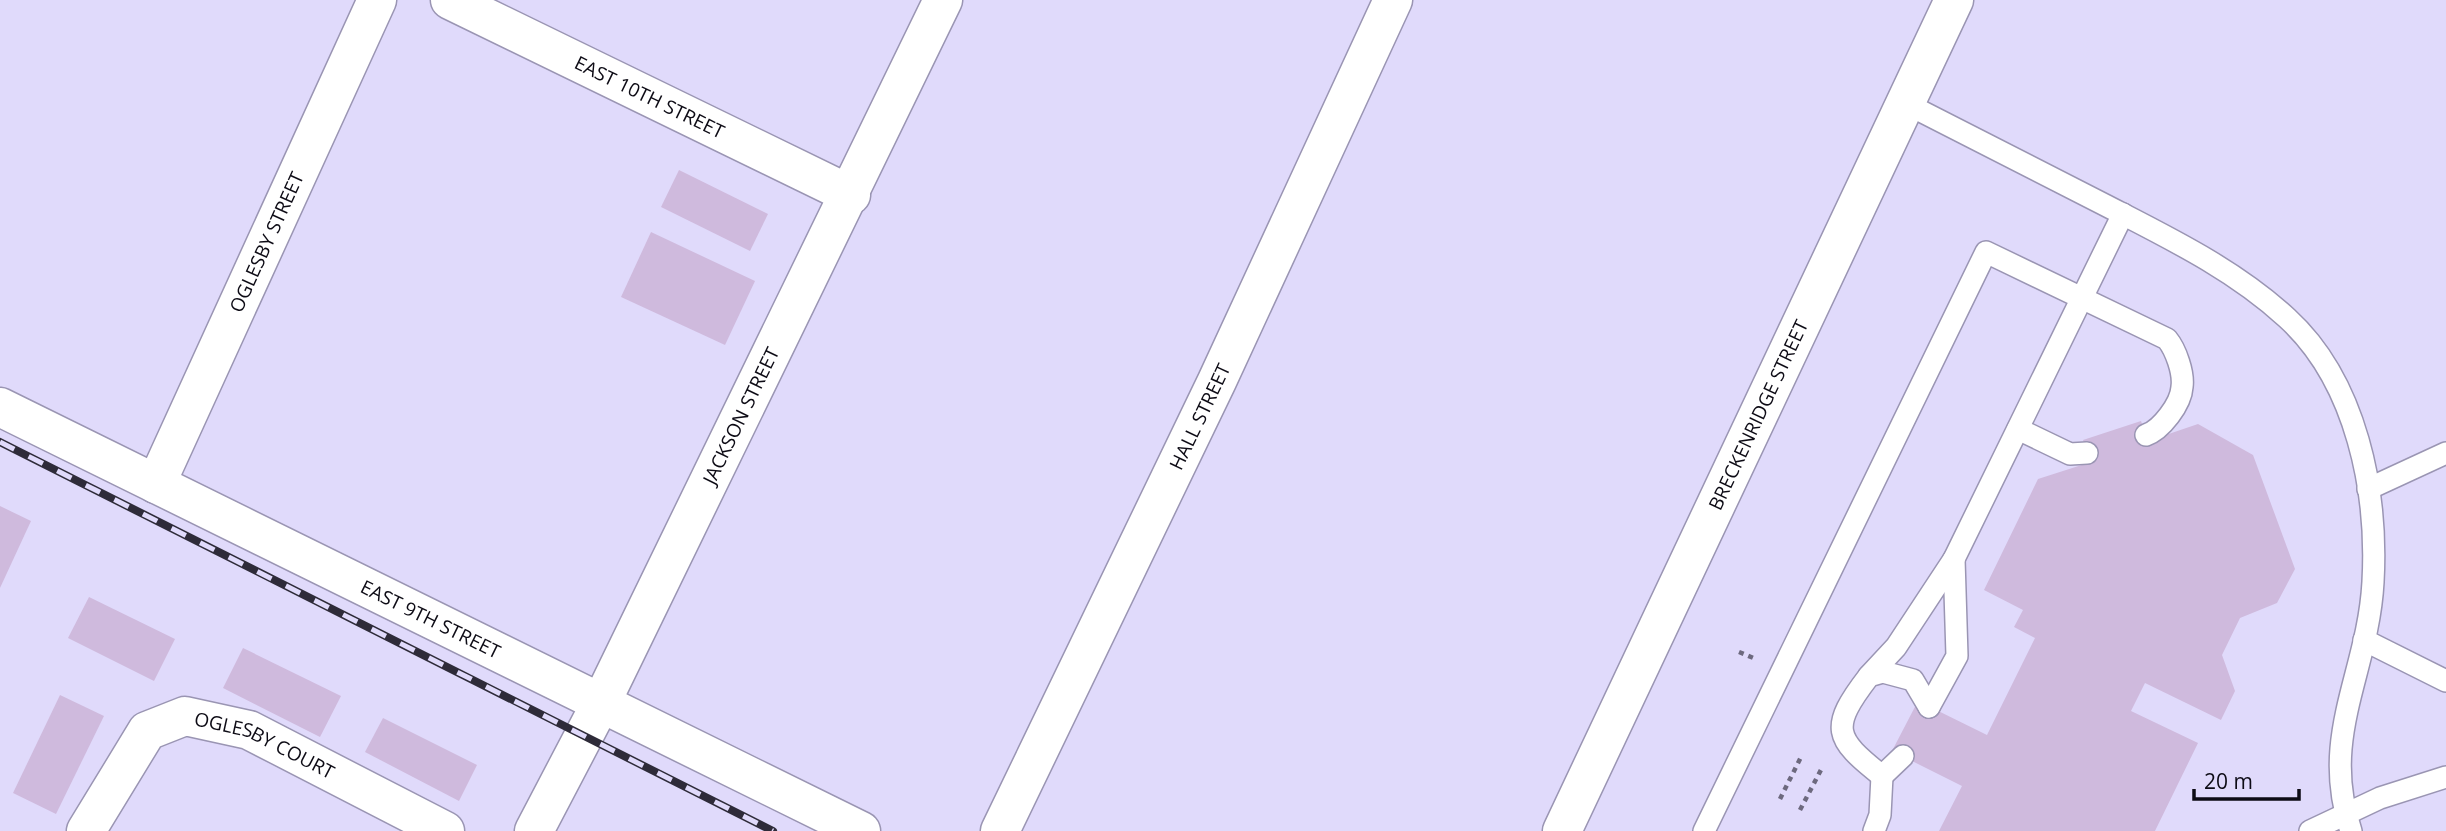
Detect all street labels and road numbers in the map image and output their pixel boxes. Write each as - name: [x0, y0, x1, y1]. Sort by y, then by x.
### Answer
- street label: EAST 10TH STREET: [570, 50, 729, 145]
- street label: OGLESBY STREET: [223, 167, 310, 316]
- street label: BRECKENRIDGE STREET: [1702, 315, 1814, 514]
- street label: JACKSON STREET: [696, 342, 785, 490]
- street label: HALL STREET: [1163, 359, 1237, 474]
- street label: EAST 9TH STREET: [356, 574, 505, 665]
- street label: OGLESBY COURT: [192, 705, 340, 785]

